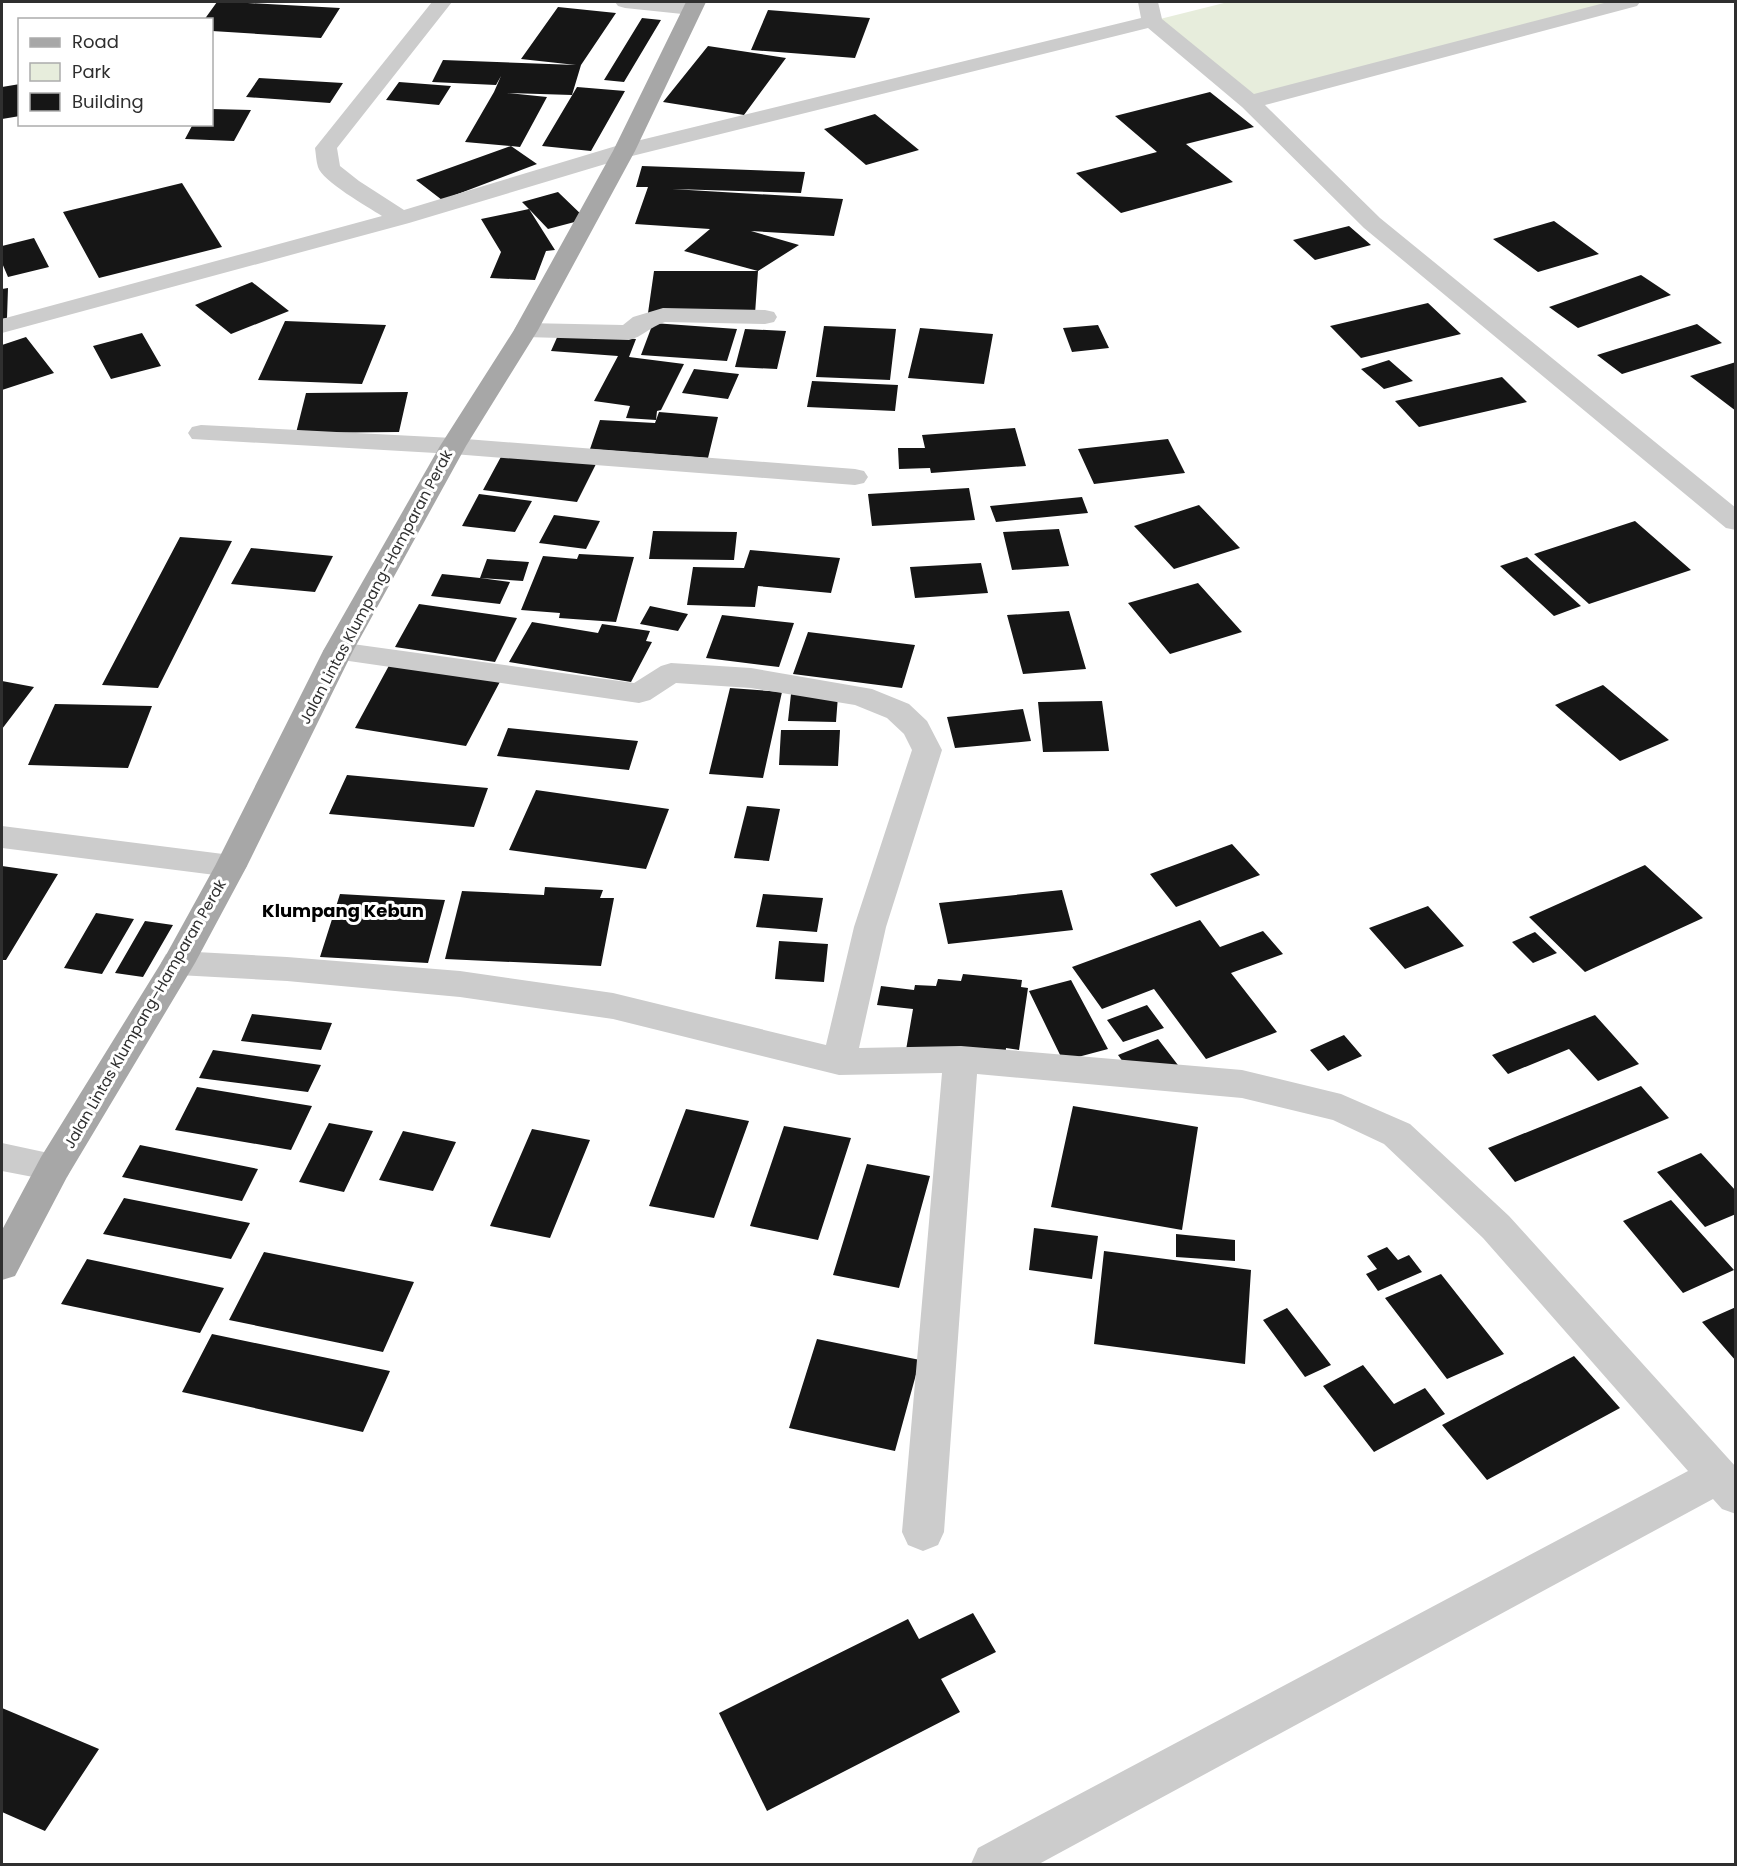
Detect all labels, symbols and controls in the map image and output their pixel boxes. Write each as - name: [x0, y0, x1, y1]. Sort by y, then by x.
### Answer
- legend: [18, 18, 213, 126]
- text: Road: [72, 29, 119, 54]
- text: Park: [72, 59, 111, 84]
- text: Building: [72, 89, 144, 114]
- street label: Jalan Lintas Klumpang–Hamparan Perak: [294, 446, 457, 728]
- street label: Jalan Lintas Klumpang–Hamparan Perak: [59, 875, 231, 1152]
- district label: Klumpang Kebun: [262, 898, 424, 923]

